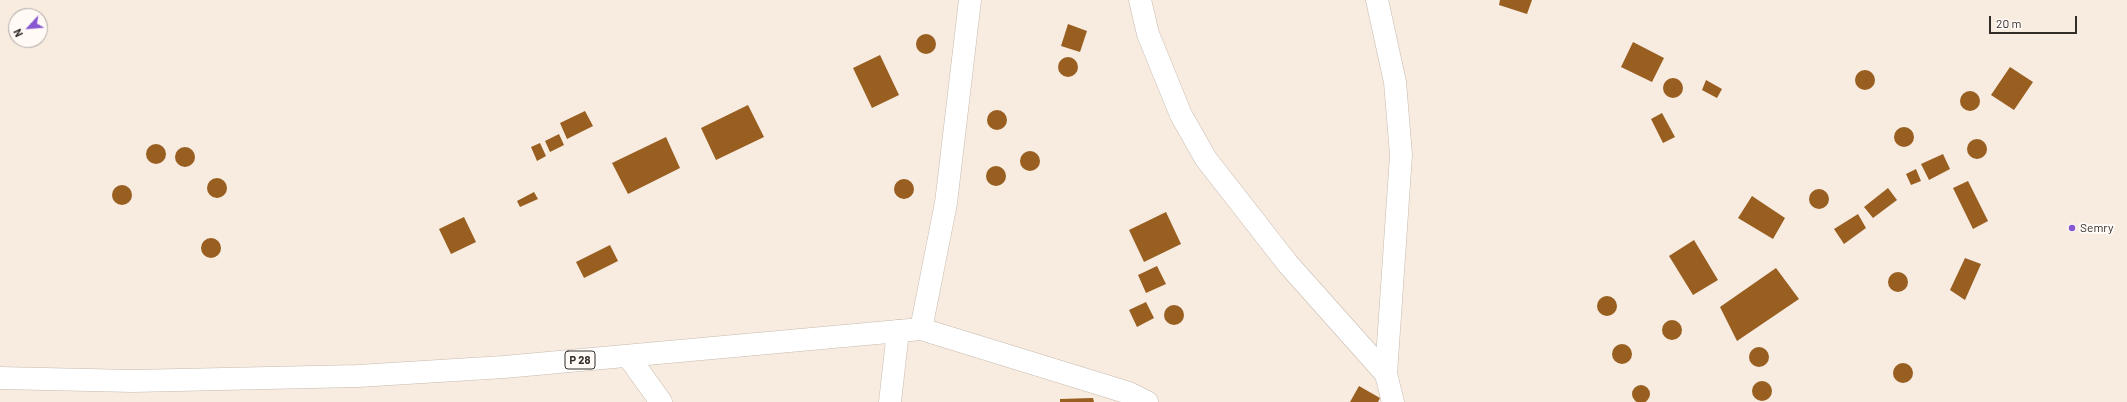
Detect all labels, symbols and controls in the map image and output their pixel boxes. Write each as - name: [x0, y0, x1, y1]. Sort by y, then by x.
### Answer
- north arrow: [8, 8, 48, 48]
- scale bar: [1991, 8, 2079, 34]
- text: 20 m: [1996, 16, 2022, 30]
- text: N: [10, 27, 25, 39]
- place label: Semry: [2080, 221, 2114, 235]
- marker: Semry: [2067, 223, 2077, 233]
- road number: P 28: [565, 351, 595, 369]

